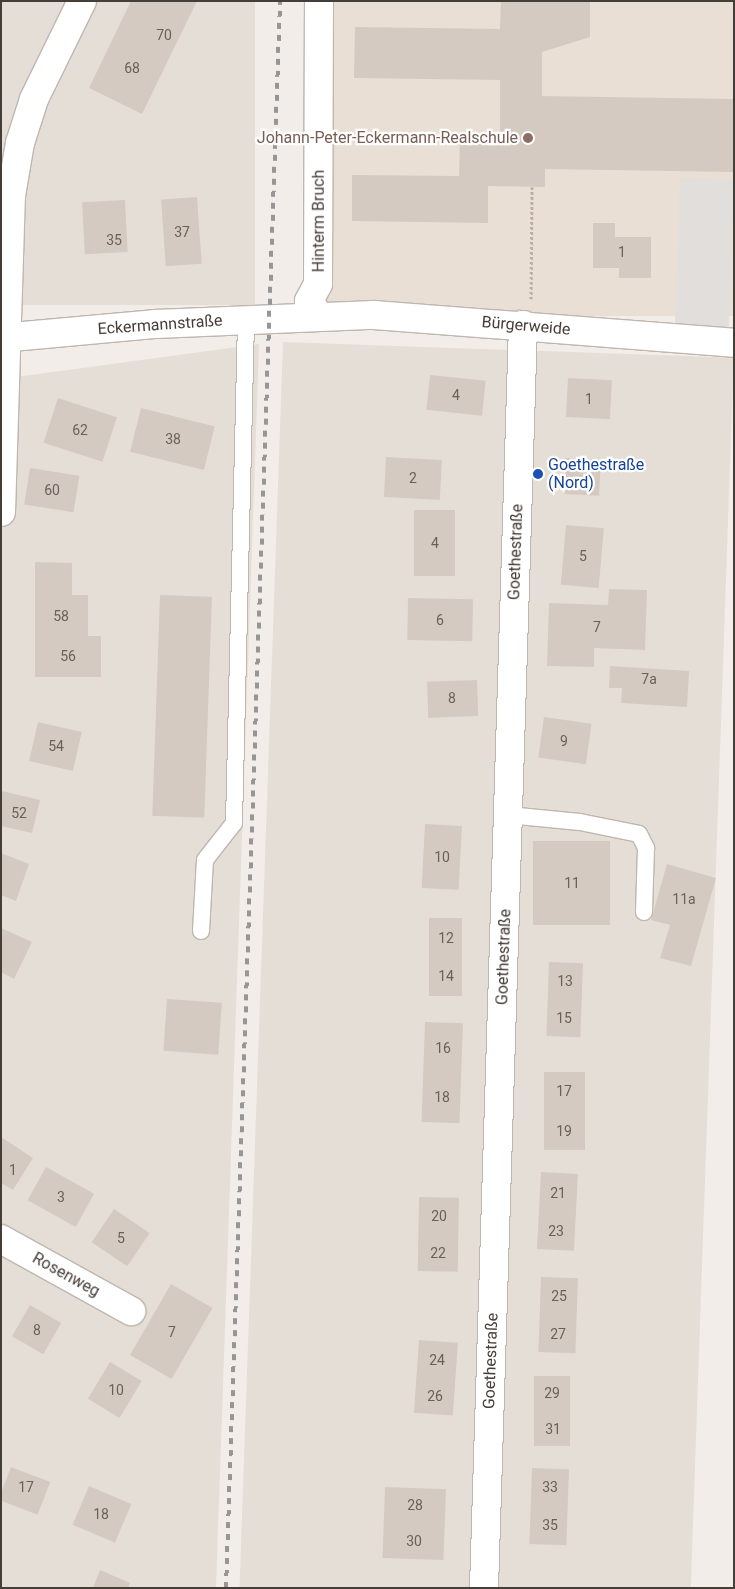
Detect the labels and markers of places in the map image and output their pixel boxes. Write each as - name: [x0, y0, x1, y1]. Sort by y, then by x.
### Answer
- place label: Johann-Peter-Eckermann-Realschule: [257, 128, 518, 148]
- marker: Johann-Peter-Eckermann-Realschule: [522, 132, 534, 144]
- place label: Goethestraße (Nord): [548, 455, 644, 493]
- marker: Goethestraße (Nord): [532, 468, 544, 480]

